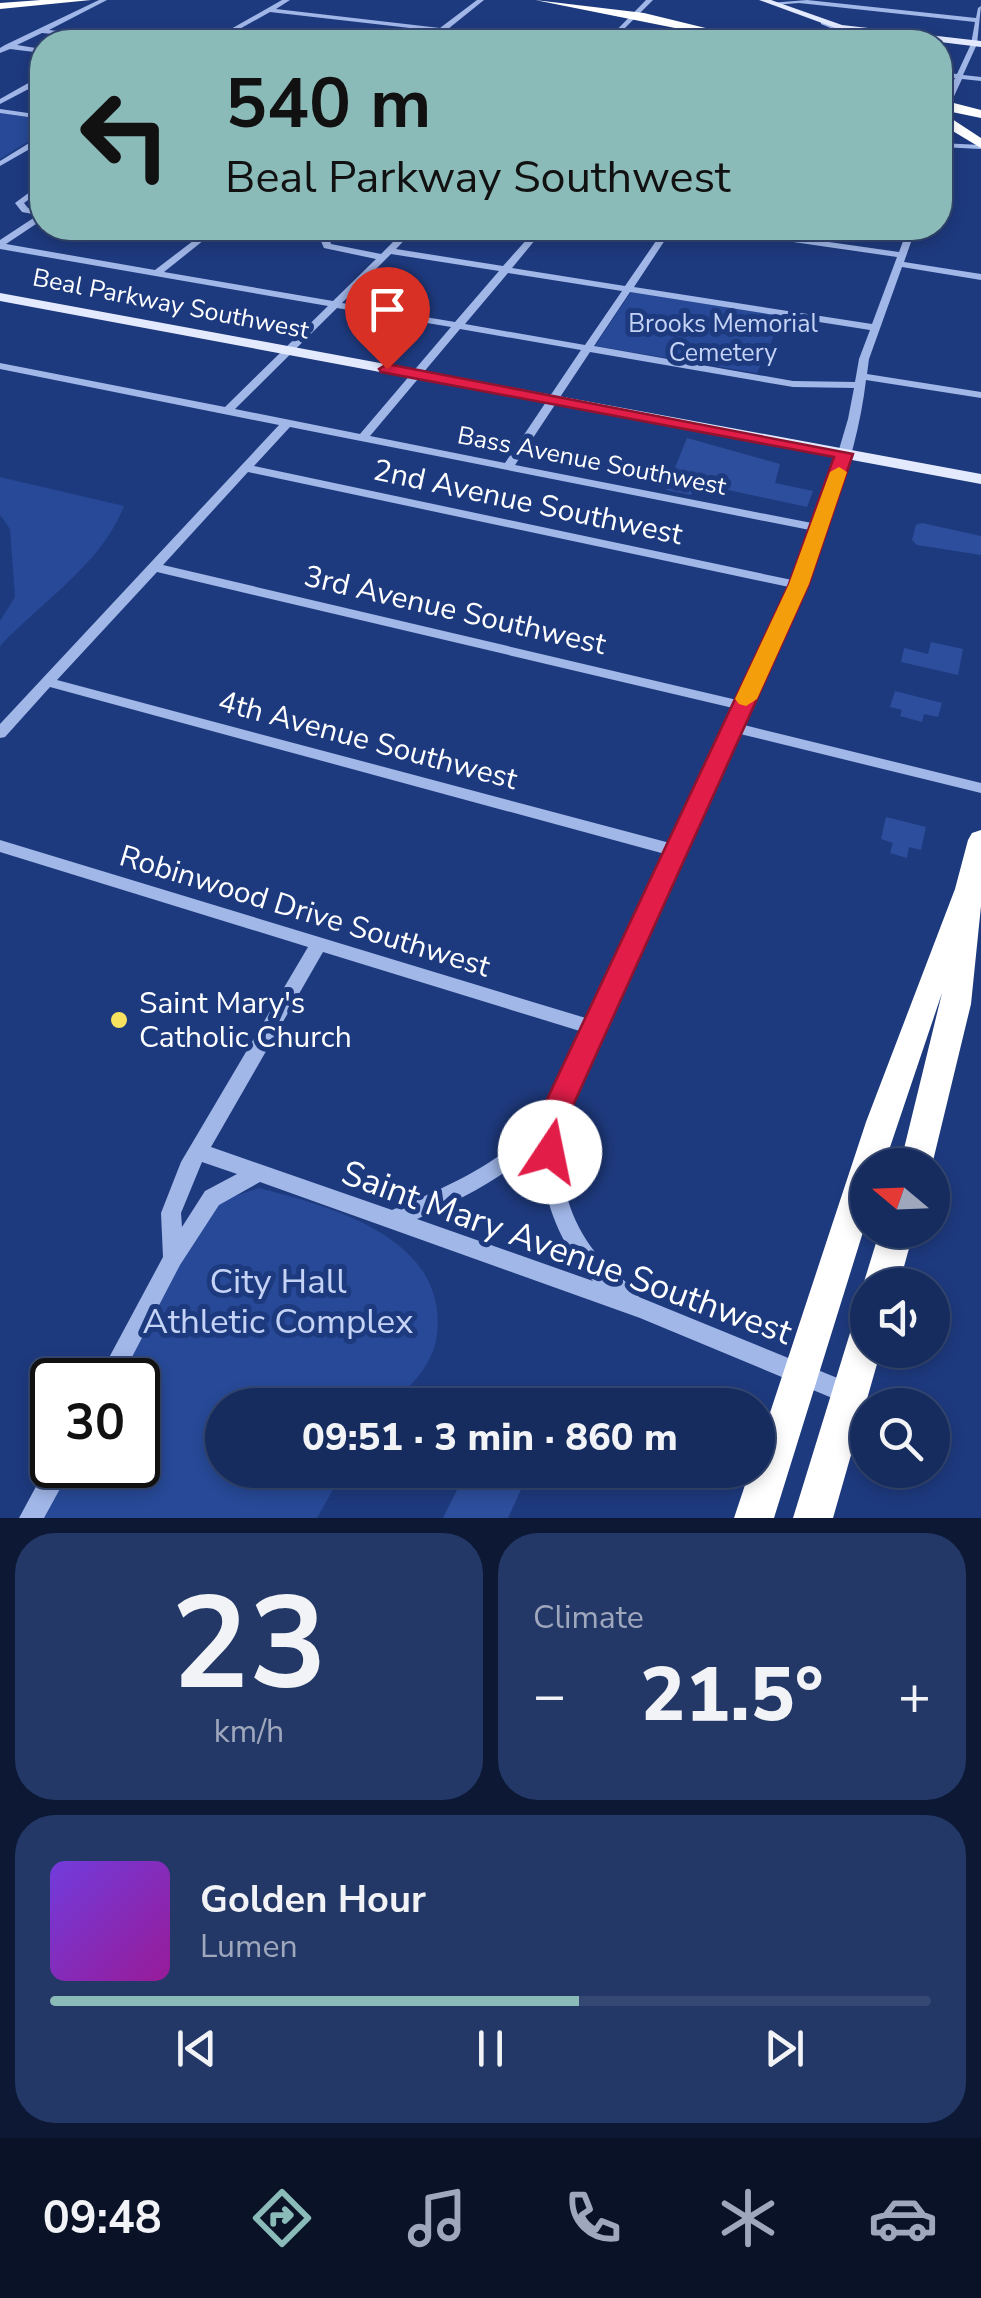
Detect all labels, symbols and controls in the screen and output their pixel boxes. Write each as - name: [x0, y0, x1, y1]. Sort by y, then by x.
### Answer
- text: 540 m: [225, 56, 431, 152]
- icon: left: [60, 70, 190, 200]
- text: Beal Parkway Southwest: [225, 147, 731, 208]
- street label: Beal Parkway Southwest: [30, 260, 312, 348]
- pin: [345, 267, 430, 370]
- icon: arrive: [360, 282, 415, 337]
- park label: Brooks Memorial Cemetery: [628, 307, 818, 370]
- street label: Bass Avenue Southwest: [455, 418, 729, 504]
- street label: 2nd Avenue Southwest: [369, 450, 687, 555]
- street label: 3rd Avenue Southwest: [300, 556, 610, 665]
- street label: 4th Avenue Southwest: [214, 681, 522, 800]
- street label: Robinwood Drive Southwest: [115, 836, 496, 988]
- place label: Saint Mary's Catholic Church: [139, 983, 352, 1058]
- marker: Saint Mary's Catholic Church: [108, 1009, 130, 1031]
- position arrow: [498, 1100, 602, 1204]
- north arrow: [850, 1148, 950, 1248]
- map controls: [850, 1148, 950, 1488]
- street label: Saint Mary Avenue Southwest: [335, 1149, 799, 1356]
- park label: City Hall Athletic Complex: [143, 1258, 413, 1345]
- button: sound: [850, 1268, 950, 1368]
- speed limit sign: 30: [30, 1358, 160, 1488]
- button: search: [850, 1388, 950, 1488]
- text: 09:51 · 3 min · 860 m: [302, 1412, 678, 1463]
- text: 23: [171, 1556, 327, 1733]
- text: Climate: [533, 1596, 644, 1639]
- text: 21.5°: [640, 1644, 824, 1746]
- text: −: [533, 1658, 566, 1733]
- text: +: [898, 1658, 931, 1733]
- text: km/h: [214, 1710, 284, 1753]
- text: Golden Hour: [200, 1874, 426, 1925]
- text: Lumen: [200, 1925, 298, 1968]
- icon: previous: [169, 2021, 224, 2076]
- icon: pause: [463, 2021, 518, 2076]
- icon: next: [757, 2021, 812, 2076]
- icon: directions: [247, 2183, 317, 2253]
- icon: music: [402, 2183, 472, 2253]
- icon: phone: [558, 2183, 628, 2253]
- icon: climate: [713, 2183, 783, 2253]
- icon: car: [868, 2183, 938, 2253]
- text: 09:48: [43, 2188, 162, 2249]

